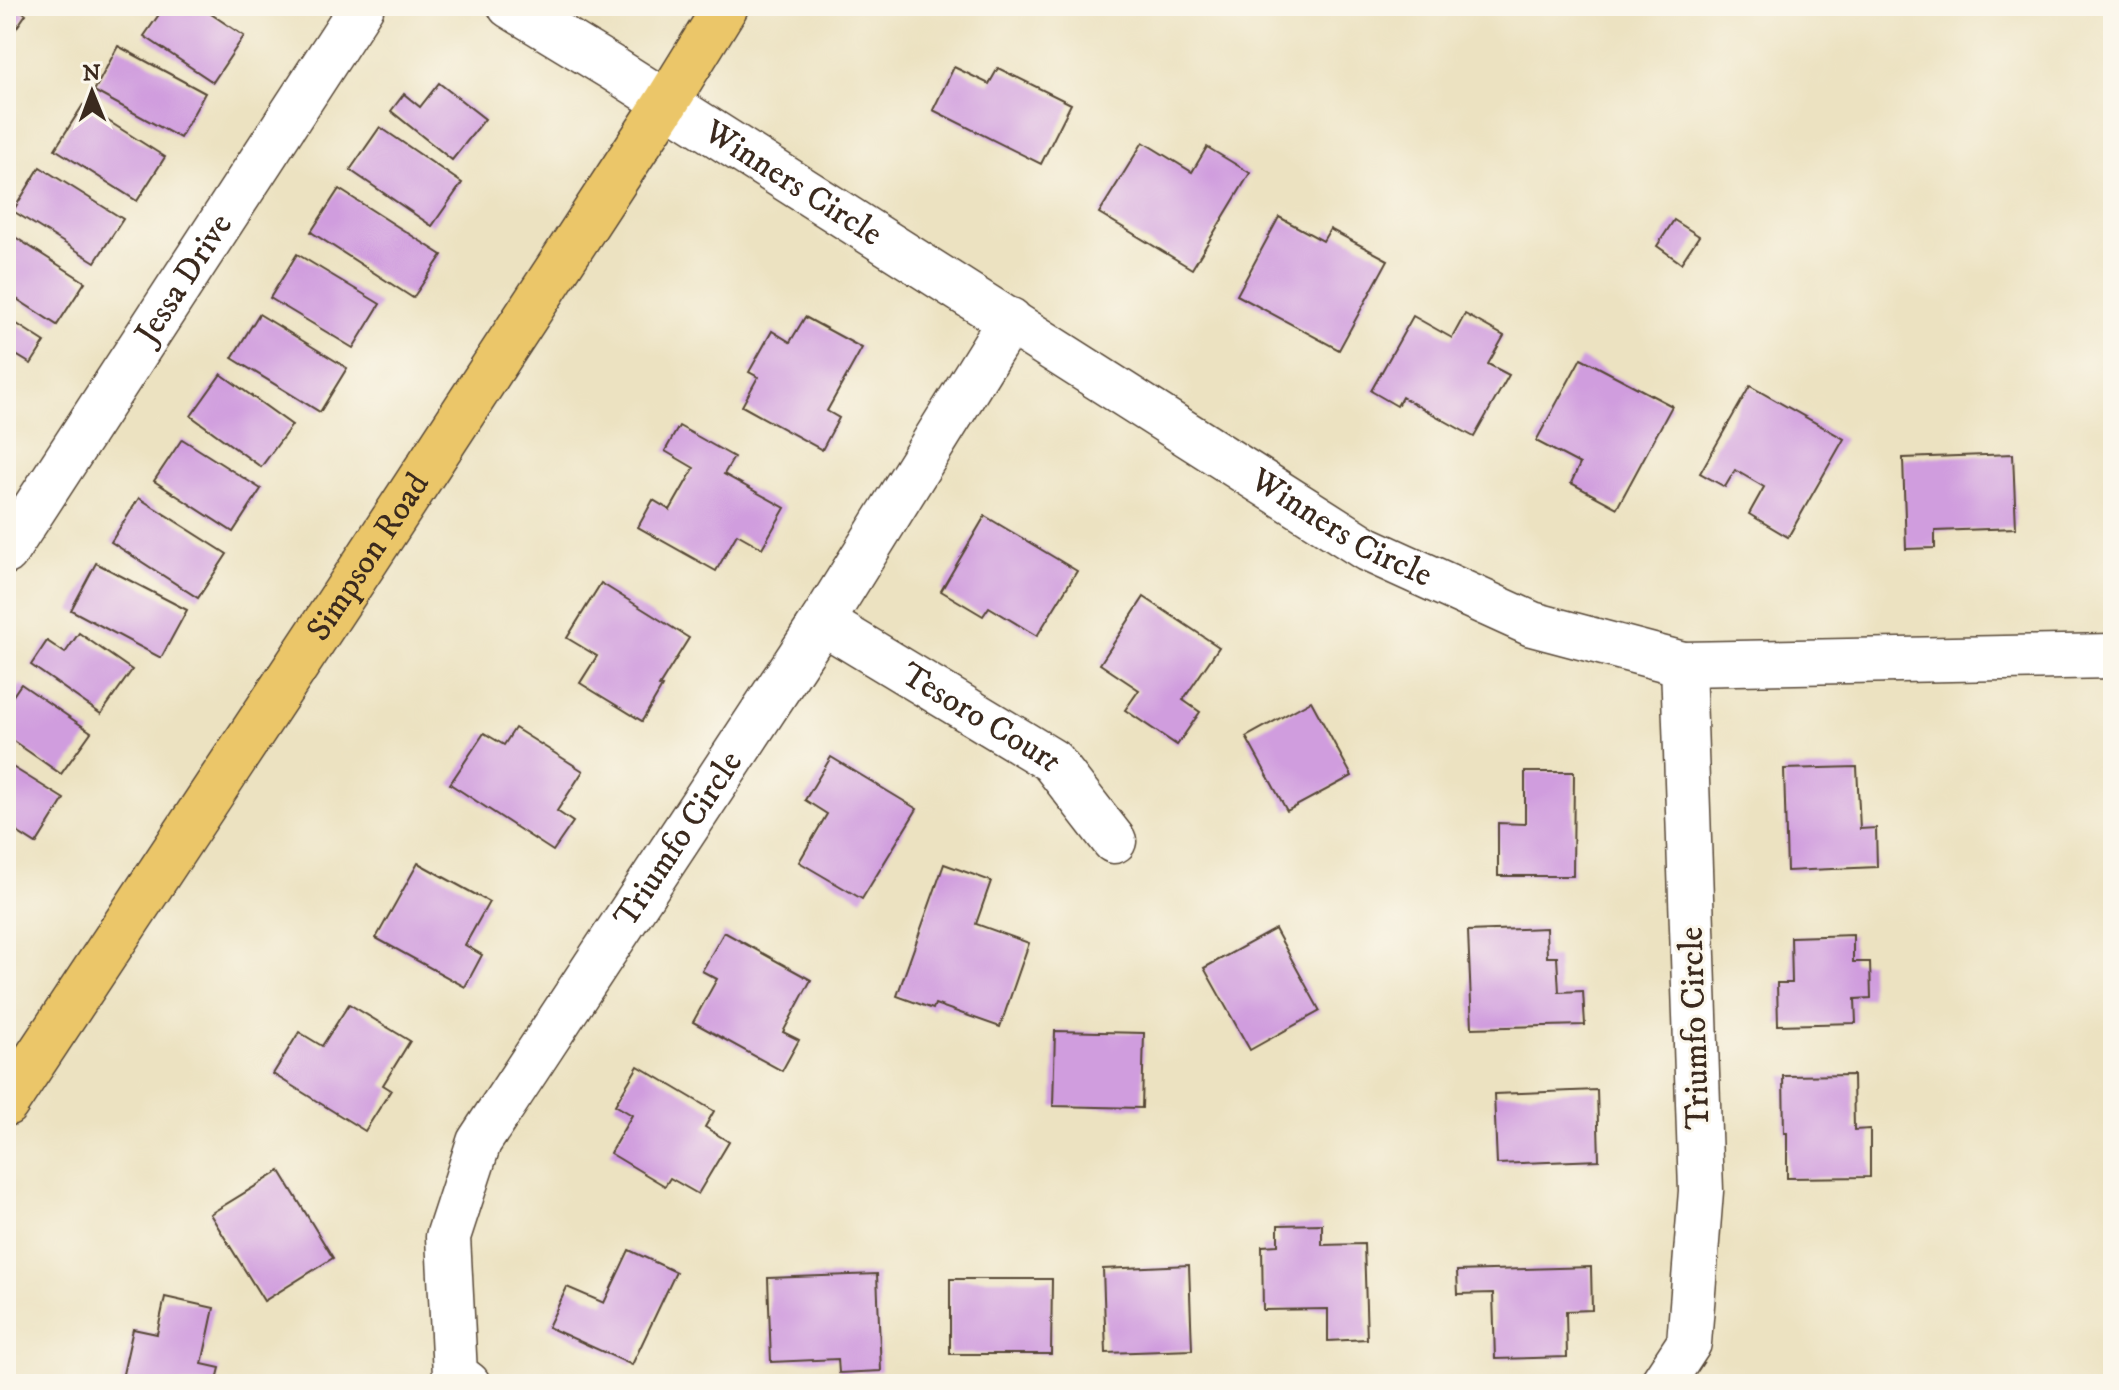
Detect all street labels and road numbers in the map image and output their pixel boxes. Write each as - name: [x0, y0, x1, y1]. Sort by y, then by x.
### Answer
- street label: Winners Circle: [695, 110, 890, 256]
- street label: Jessa Drive: [125, 206, 242, 355]
- street label: Winners Circle: [1242, 459, 1439, 597]
- street label: Simpson Road: [298, 465, 439, 649]
- street label: Tesoro Court: [893, 654, 1073, 780]
- street label: Triumfo Circle: [605, 743, 752, 936]
- street label: Triumfo Circle: [1670, 926, 1720, 1130]

